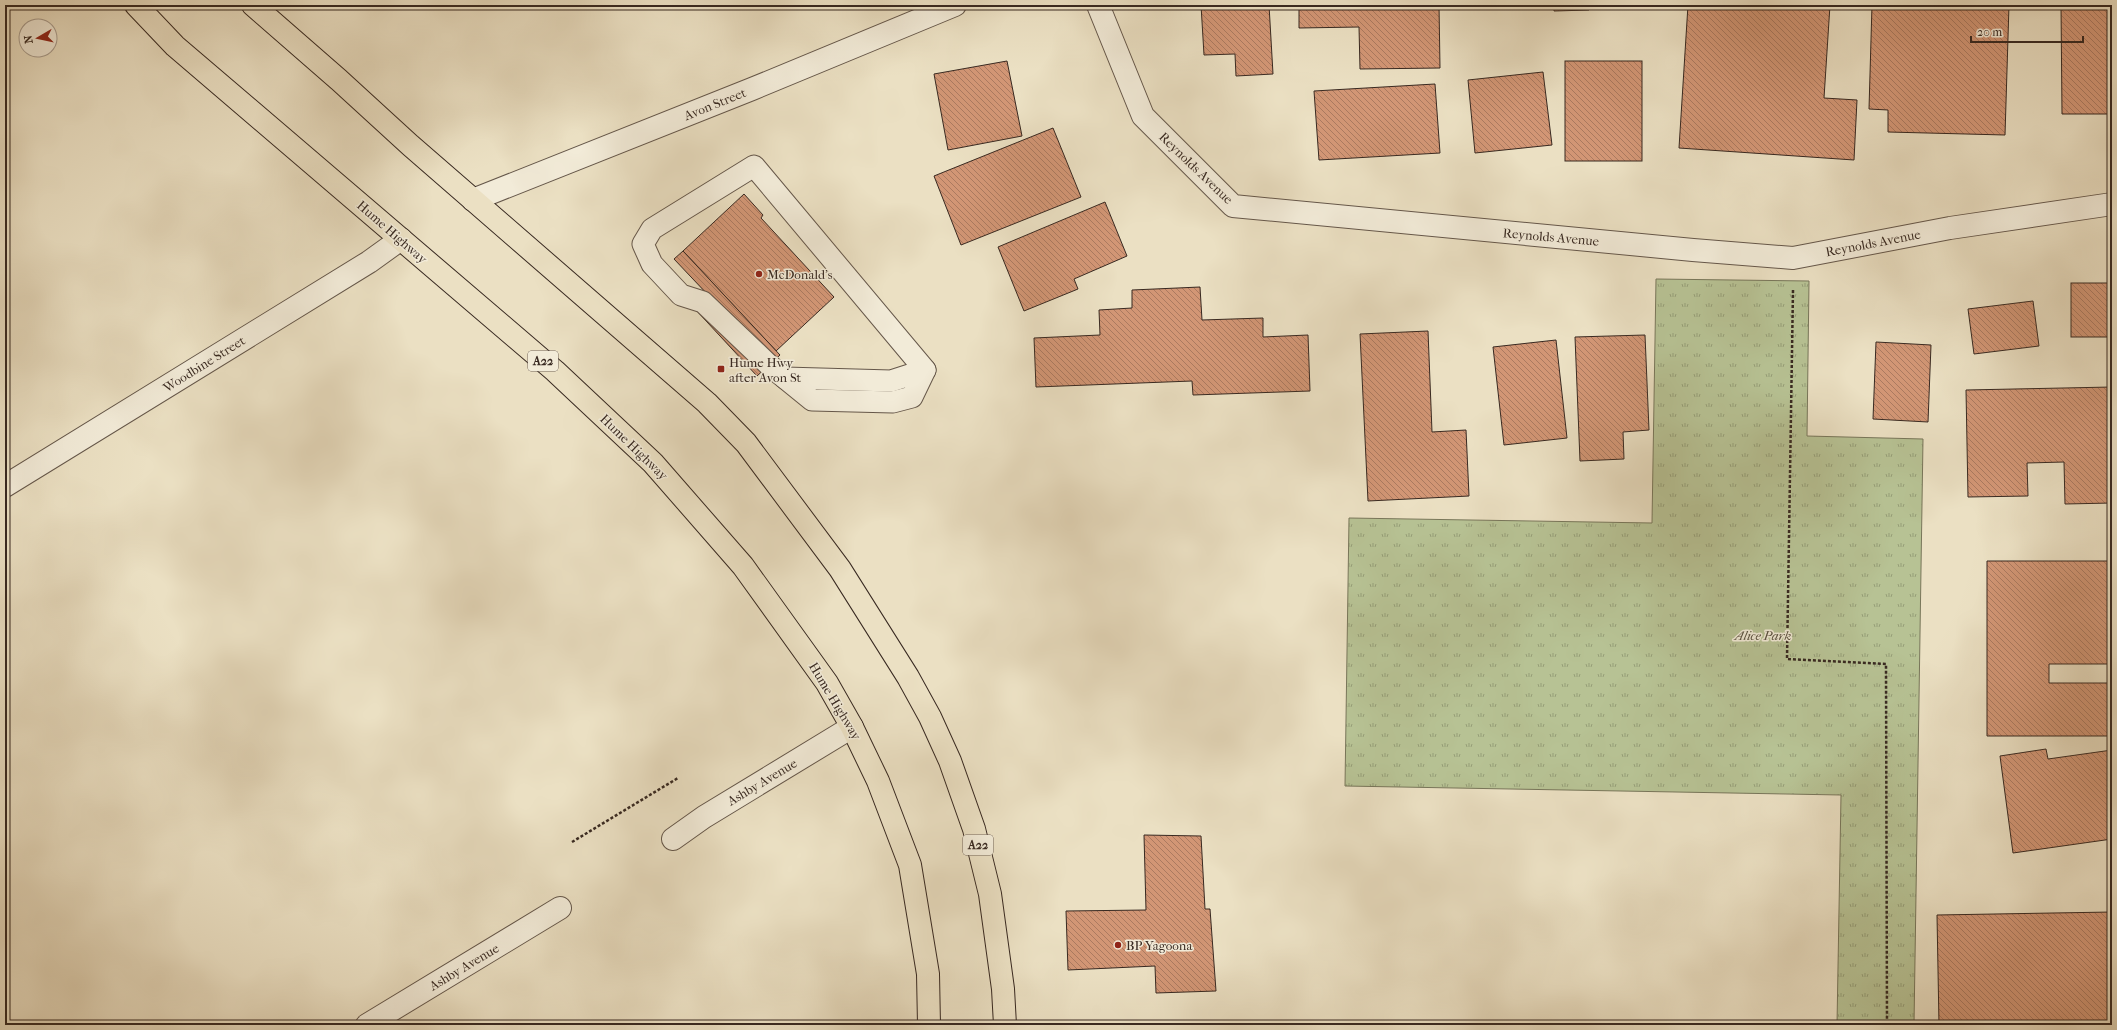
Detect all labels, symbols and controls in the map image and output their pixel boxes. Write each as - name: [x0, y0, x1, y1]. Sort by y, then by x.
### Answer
- north arrow: [18, 18, 58, 58]
- scale bar: [1971, 18, 2083, 44]
- text: 20 m: [1977, 25, 2002, 39]
- text: N: [21, 34, 36, 45]
- street label: Avon Street: [681, 85, 749, 124]
- street label: Reynolds Avenue: [1156, 129, 1236, 207]
- street label: Hume Highway: [354, 198, 431, 267]
- street label: Reynolds Avenue: [1502, 225, 1600, 249]
- street label: Reynolds Avenue: [1824, 226, 1922, 260]
- place label: McDonald's: [767, 267, 833, 282]
- marker: McDonald's: [754, 269, 764, 279]
- street label: Woodbine Street: [159, 333, 248, 396]
- road number: A22: [528, 351, 558, 371]
- place label: Hume Hwy after Avon St: [729, 355, 802, 385]
- marker: Hume Hwy after Avon St: [716, 364, 726, 374]
- street label: Hume Highway: [597, 411, 672, 484]
- park label: Alice Park: [1733, 628, 1791, 643]
- street label: Hume Highway: [806, 660, 865, 743]
- street label: Ashby Avenue: [724, 755, 800, 809]
- road number: A22: [963, 835, 993, 855]
- place label: BP Yagoona: [1126, 938, 1193, 953]
- street label: Ashby Avenue: [426, 940, 502, 994]
- marker: BP Yagoona: [1113, 940, 1123, 950]

